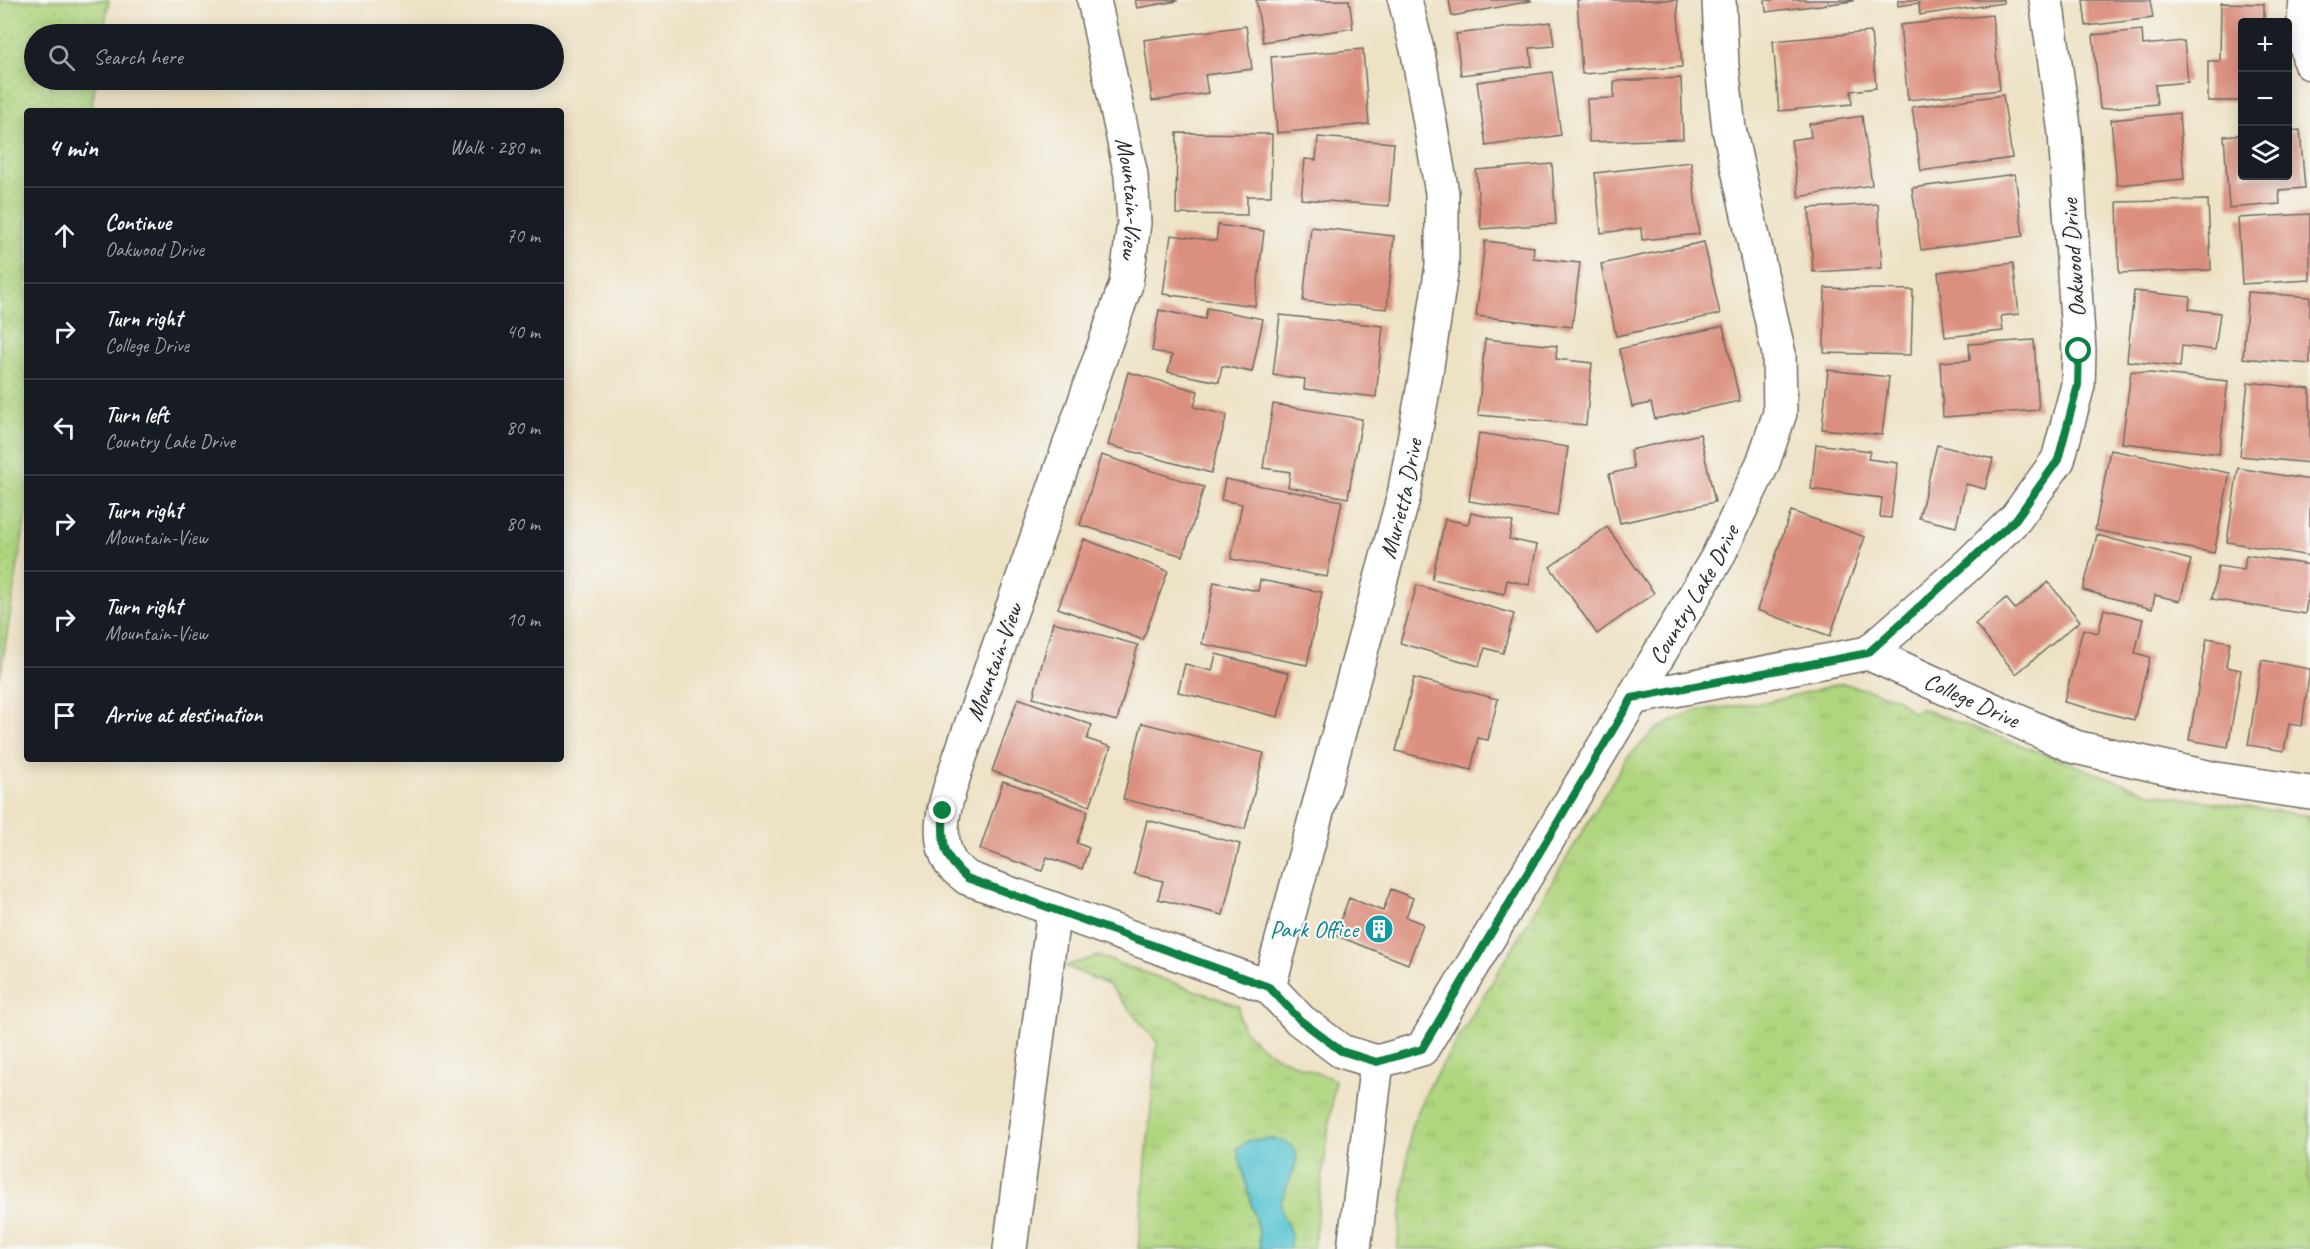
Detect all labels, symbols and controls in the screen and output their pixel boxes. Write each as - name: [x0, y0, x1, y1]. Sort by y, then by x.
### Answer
- map controls: [2238, 18, 2292, 180]
- button: +: [2238, 18, 2292, 72]
- search box: [24, 24, 564, 90]
- icon: search: [45, 41, 78, 74]
- text: Search here: [93, 43, 183, 71]
- button: −: [2238, 72, 2292, 126]
- button: layers: [2238, 126, 2292, 180]
- text: 4 min: [48, 131, 98, 164]
- street label: Mountain-View: [1108, 134, 1149, 263]
- text: Walk · 280 m: [450, 135, 540, 160]
- street label: Oakwood Drive: [2054, 195, 2092, 318]
- text: Continue: [105, 209, 171, 237]
- icon: ahead: [48, 219, 81, 252]
- text: 70 m: [506, 223, 540, 248]
- text: Oakwood Drive: [105, 237, 204, 262]
- text: Turn right: [105, 305, 182, 333]
- icon: right: [48, 315, 81, 348]
- text: 40 m: [506, 319, 540, 344]
- text: College Drive: [105, 333, 189, 358]
- route start: [2065, 337, 2091, 363]
- text: Turn left: [105, 401, 169, 429]
- icon: left: [48, 411, 81, 444]
- text: 80 m: [506, 415, 540, 440]
- text: Country Lake Drive: [105, 429, 235, 454]
- street label: Murietta Drive: [1372, 434, 1429, 562]
- text: Turn right: [105, 497, 182, 525]
- icon: right: [48, 507, 81, 540]
- text: 80 m: [506, 511, 540, 536]
- street label: Country Lake Drive: [1642, 518, 1747, 669]
- text: Mountain-View: [105, 525, 207, 550]
- text: Turn right: [105, 593, 182, 621]
- street label: Mountain-View: [959, 598, 1030, 725]
- icon: right: [48, 603, 81, 636]
- text: 10 m: [506, 607, 540, 632]
- text: Mountain-View: [105, 621, 207, 646]
- street label: College Drive: [1919, 665, 2026, 735]
- icon: arrive: [48, 699, 81, 732]
- text: Arrive at destination: [105, 701, 262, 729]
- route end: [929, 797, 955, 823]
- building icon: Park Office: [1363, 913, 1395, 945]
- place label: Park Office: [1270, 914, 1360, 944]

